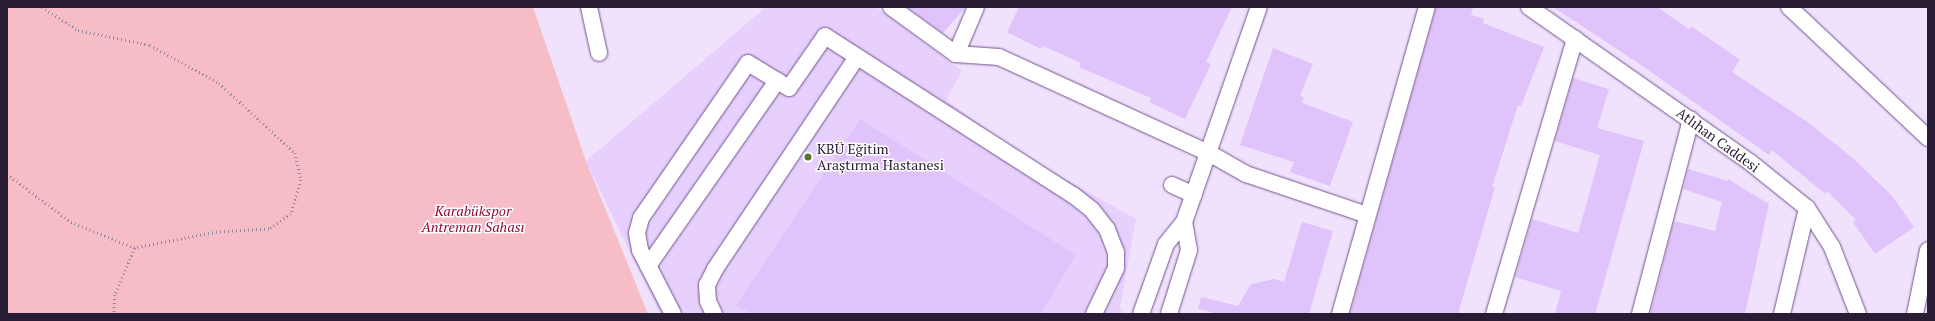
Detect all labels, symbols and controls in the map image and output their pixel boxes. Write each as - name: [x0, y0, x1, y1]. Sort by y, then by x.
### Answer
- street label: Atlıhan Caddesi: [1673, 104, 1763, 176]
- place label: KBÜ Eğitim Araştırma Hastanesi: [817, 141, 944, 174]
- marker: KBÜ Eğitim Araştırma Hastanesi: [802, 151, 814, 163]
- park label: Karabükspor Antreman Sahası: [422, 203, 524, 236]

